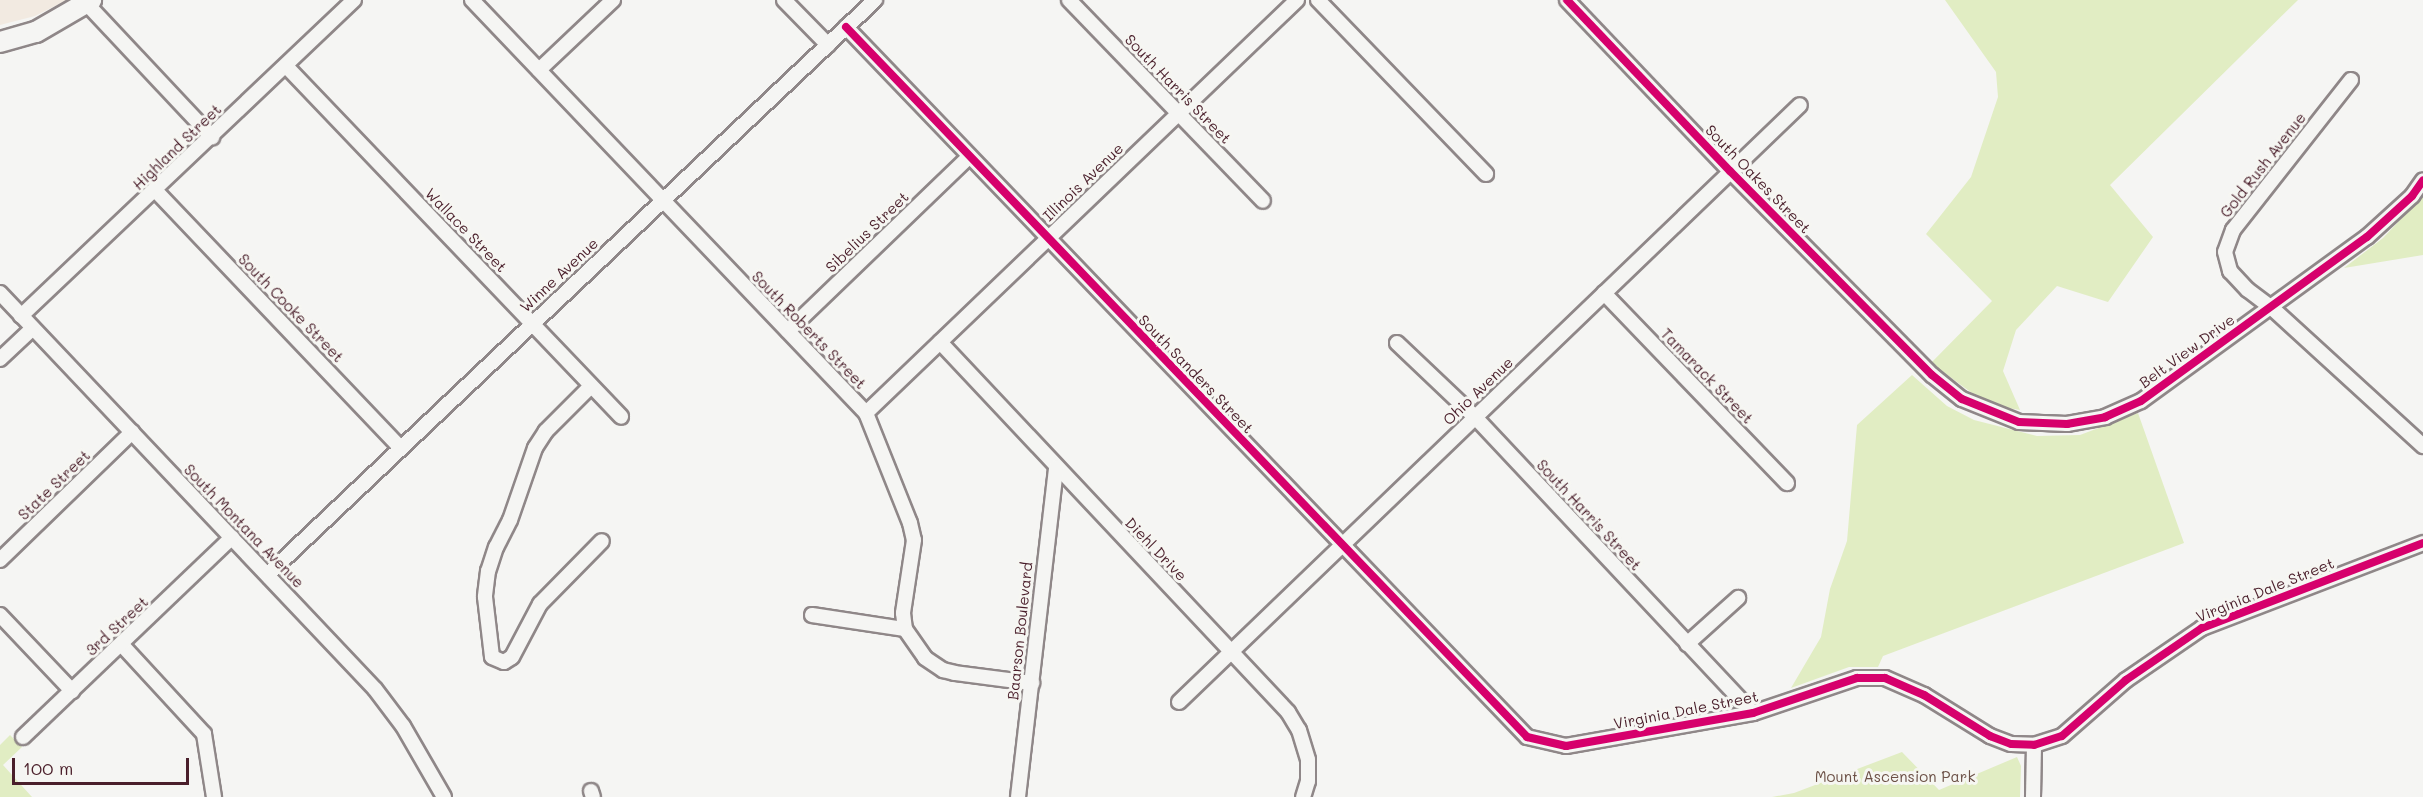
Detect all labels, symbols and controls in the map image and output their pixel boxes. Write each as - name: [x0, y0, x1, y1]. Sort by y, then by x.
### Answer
- street label: South Harris Street: [1121, 31, 1235, 147]
- street label: Highland Street: [129, 100, 225, 194]
- street label: Gold Rush Avenue: [2216, 109, 2310, 221]
- street label: South Oakes Street: [1702, 121, 1814, 237]
- street label: Illinois Avenue: [1039, 139, 1127, 225]
- street label: Wallace Street: [421, 184, 511, 276]
- street label: Sibelius Street: [822, 188, 912, 276]
- street label: Winne Avenue: [516, 234, 602, 316]
- street label: South Cooke Street: [235, 250, 347, 366]
- street label: South Roberts Street: [748, 267, 870, 393]
- street label: Belt View Drive: [2136, 310, 2238, 392]
- street label: South Sanders Street: [1135, 311, 1257, 437]
- street label: Tamarack Street: [1657, 325, 1757, 427]
- street label: Ohio Avenue: [1439, 353, 1517, 429]
- street label: State Street: [14, 446, 94, 524]
- street label: South Harris Street: [1533, 456, 1645, 574]
- street label: South Montana Avenue: [180, 460, 308, 592]
- street label: Diehl Drive: [1121, 514, 1191, 584]
- street label: Virginia Dale Street: [2193, 554, 2337, 626]
- street label: Baarson Boulevard: [1004, 561, 1036, 701]
- street label: 3rd Street: [82, 593, 152, 659]
- street label: Virginia Dale Street: [1612, 687, 1760, 733]
- scale bar: [15, 746, 192, 784]
- text: 100 m: [23, 756, 73, 780]
- park label: Mount Ascension Park: [1815, 768, 1975, 786]

